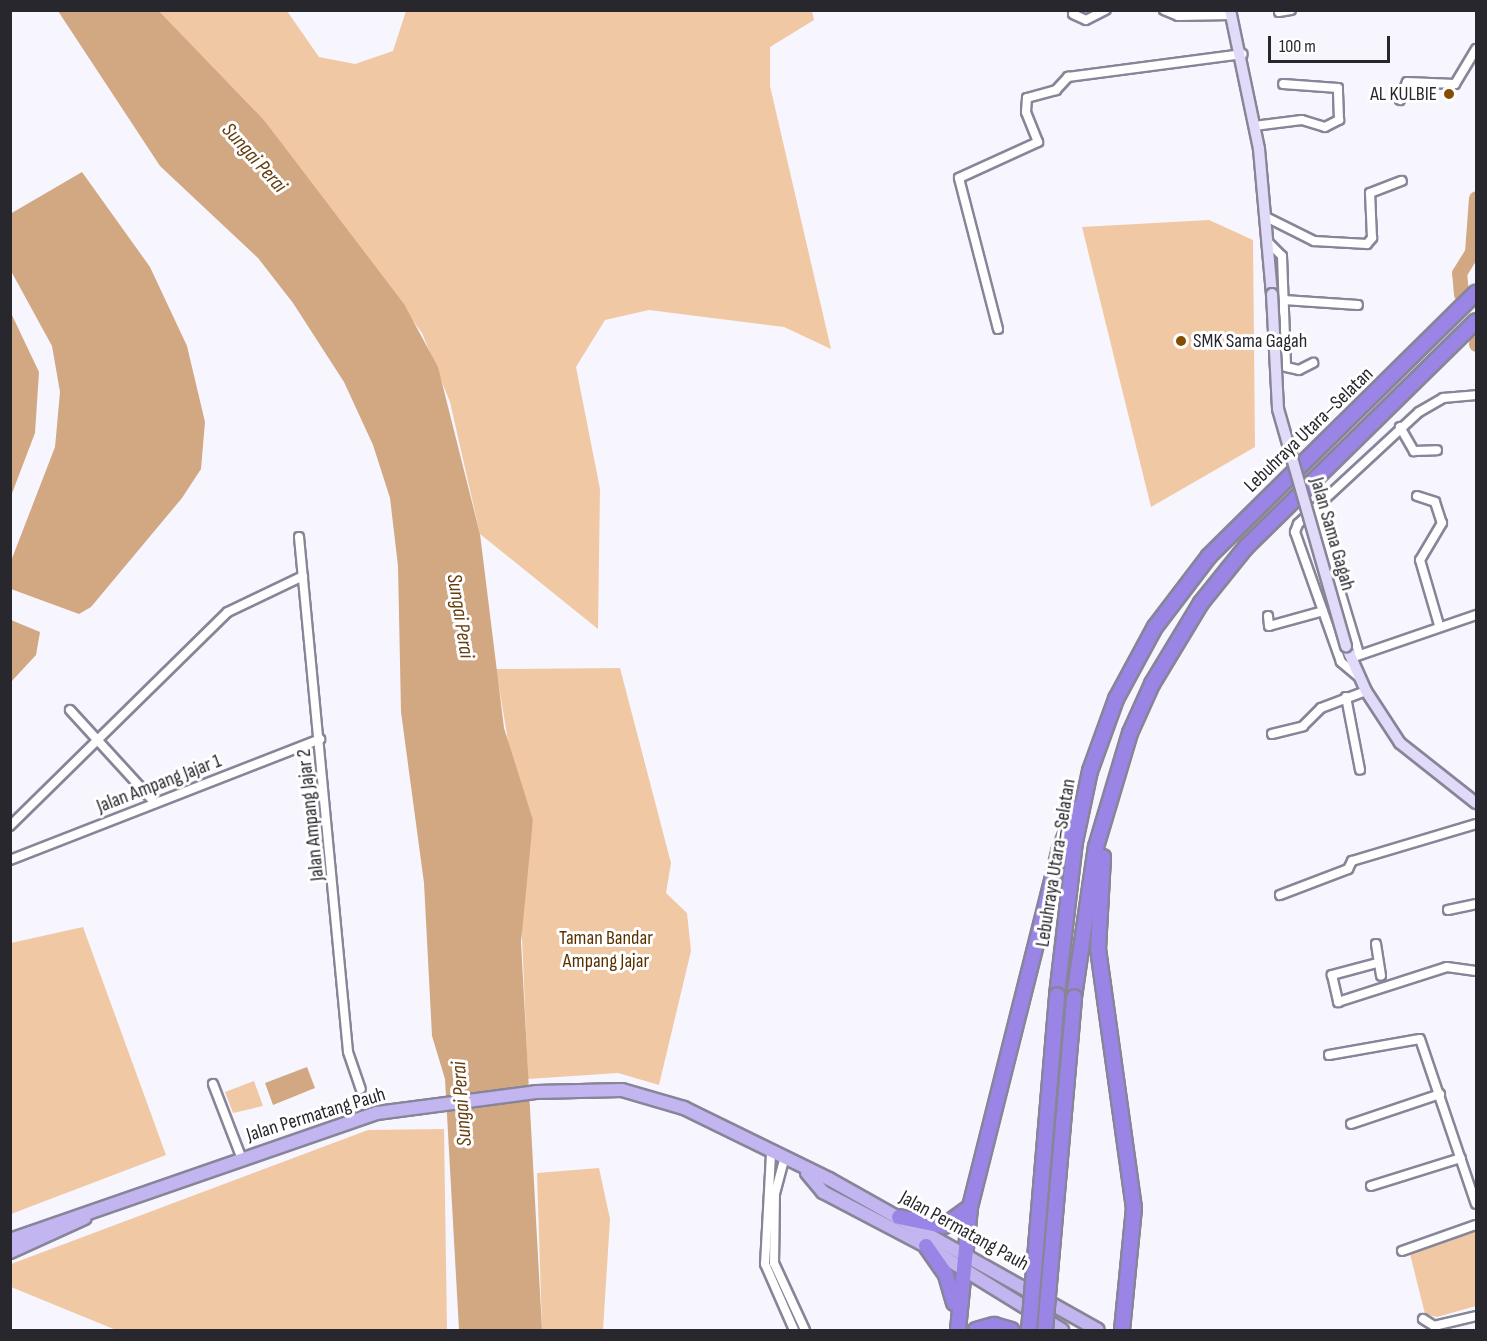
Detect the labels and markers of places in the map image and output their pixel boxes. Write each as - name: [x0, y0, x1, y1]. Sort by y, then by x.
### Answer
- place label: AL KULBIE: [1370, 82, 1437, 106]
- marker: AL KULBIE: [1442, 87, 1456, 101]
- place label: SMK Sama Gagah: [1193, 329, 1307, 353]
- marker: SMK Sama Gagah: [1174, 334, 1188, 348]

